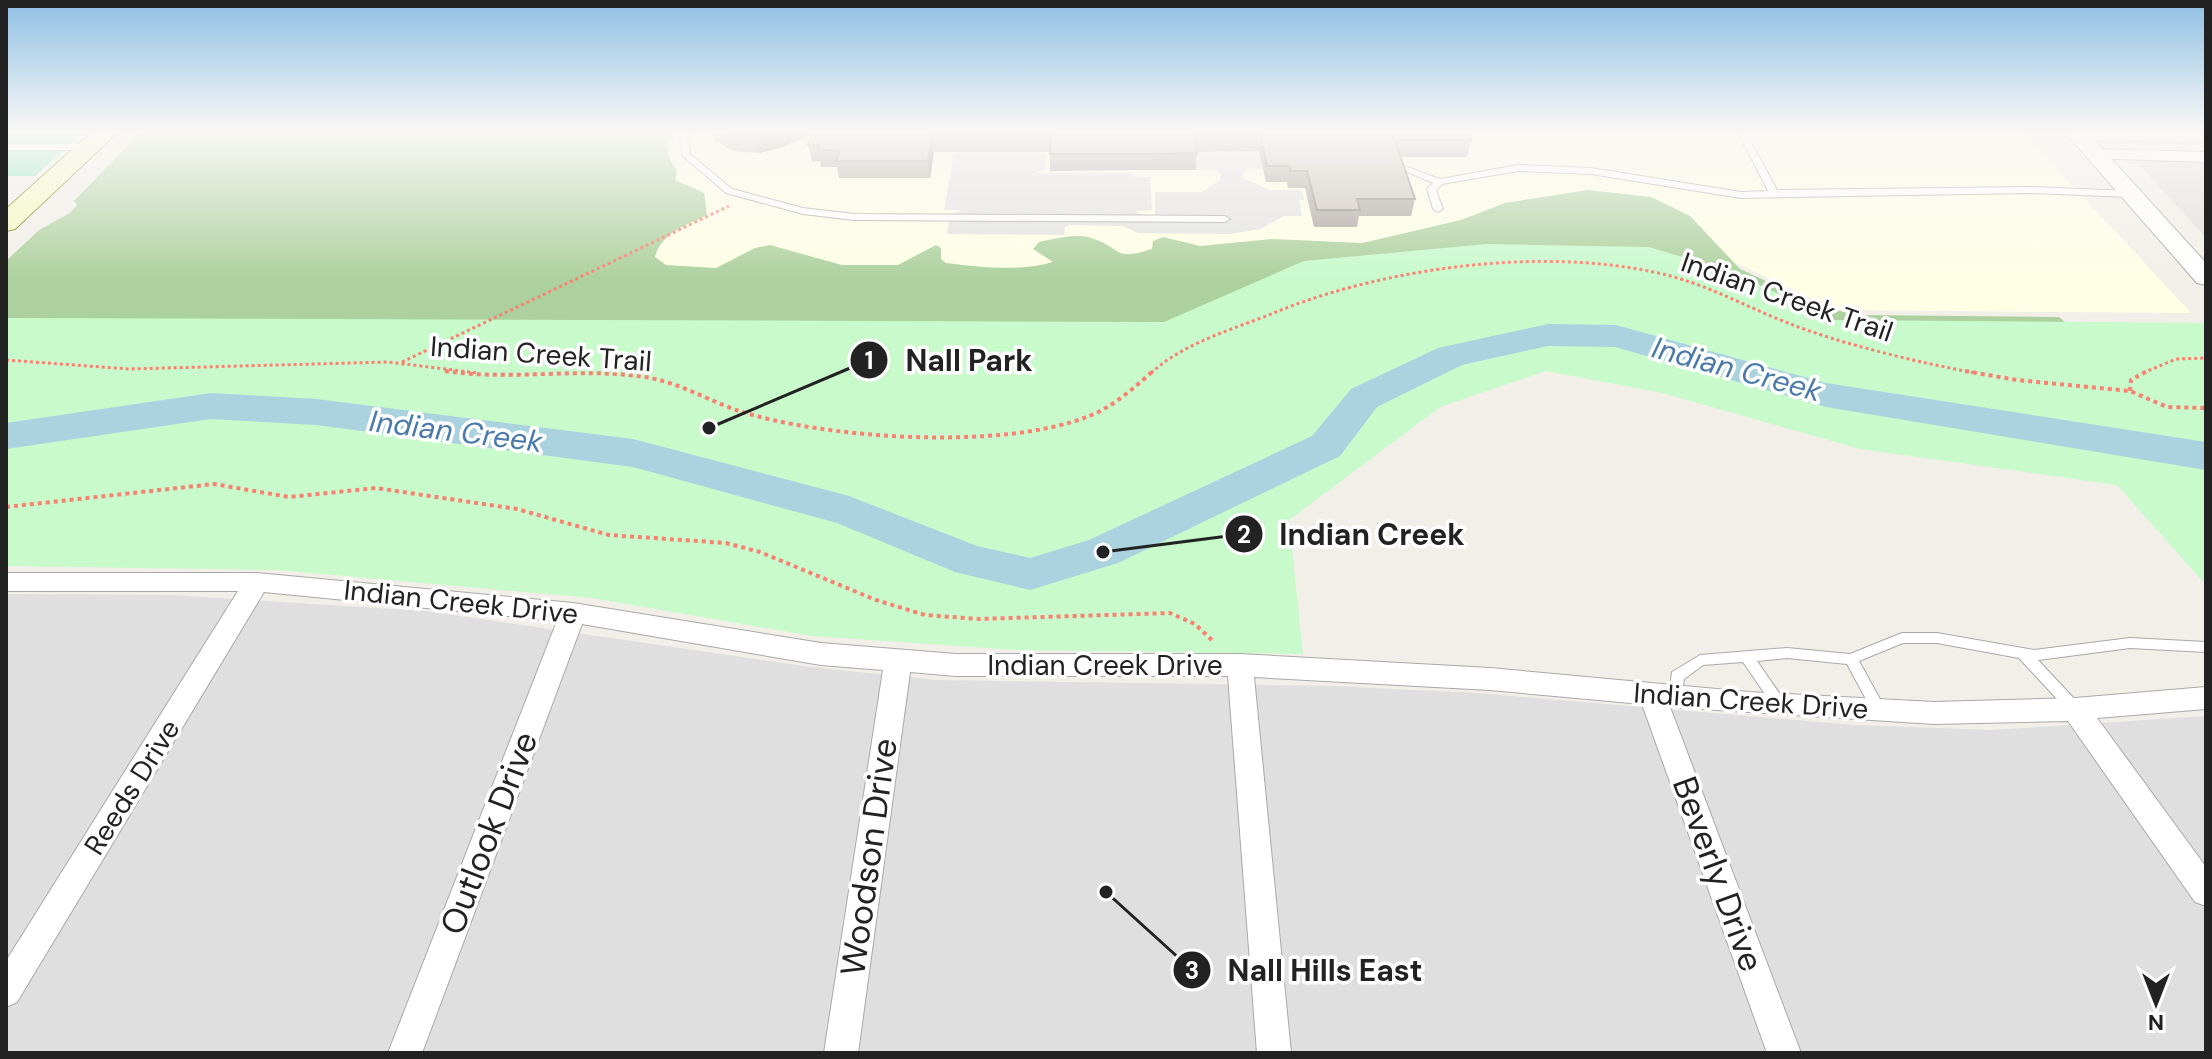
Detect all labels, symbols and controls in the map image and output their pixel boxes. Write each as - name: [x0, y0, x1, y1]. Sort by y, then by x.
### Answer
- street label: Indian Creek Trail: [1676, 243, 1898, 351]
- street label: Indian Creek Trail: [429, 328, 653, 380]
- water label: Indian Creek: [1648, 328, 1827, 411]
- callout: Nall Park: [849, 333, 1048, 387]
- text: Nall Park: [905, 341, 1033, 380]
- text: 1: [865, 345, 873, 376]
- water label: Indian Creek: [367, 401, 545, 461]
- callout: Indian Creek: [1224, 507, 1481, 561]
- text: Indian Creek: [1279, 515, 1465, 554]
- text: 2: [1237, 519, 1251, 550]
- street label: Indian Creek Drive: [342, 571, 580, 633]
- street label: Indian Creek Drive: [987, 647, 1223, 684]
- street label: Indian Creek Drive: [1632, 674, 1870, 728]
- street label: Reeds Drive: [76, 712, 188, 862]
- street label: Outlook Drive: [430, 725, 548, 941]
- street label: Woodson Drive: [830, 735, 908, 979]
- street label: Beverly Drive: [1662, 770, 1774, 978]
- callout: Nall Hills East: [1172, 943, 1439, 997]
- text: Nall Hills East: [1228, 951, 1422, 990]
- text: 3: [1185, 955, 1199, 986]
- north arrow: [2116, 963, 2196, 1043]
- text: N: [2148, 1008, 2164, 1037]

